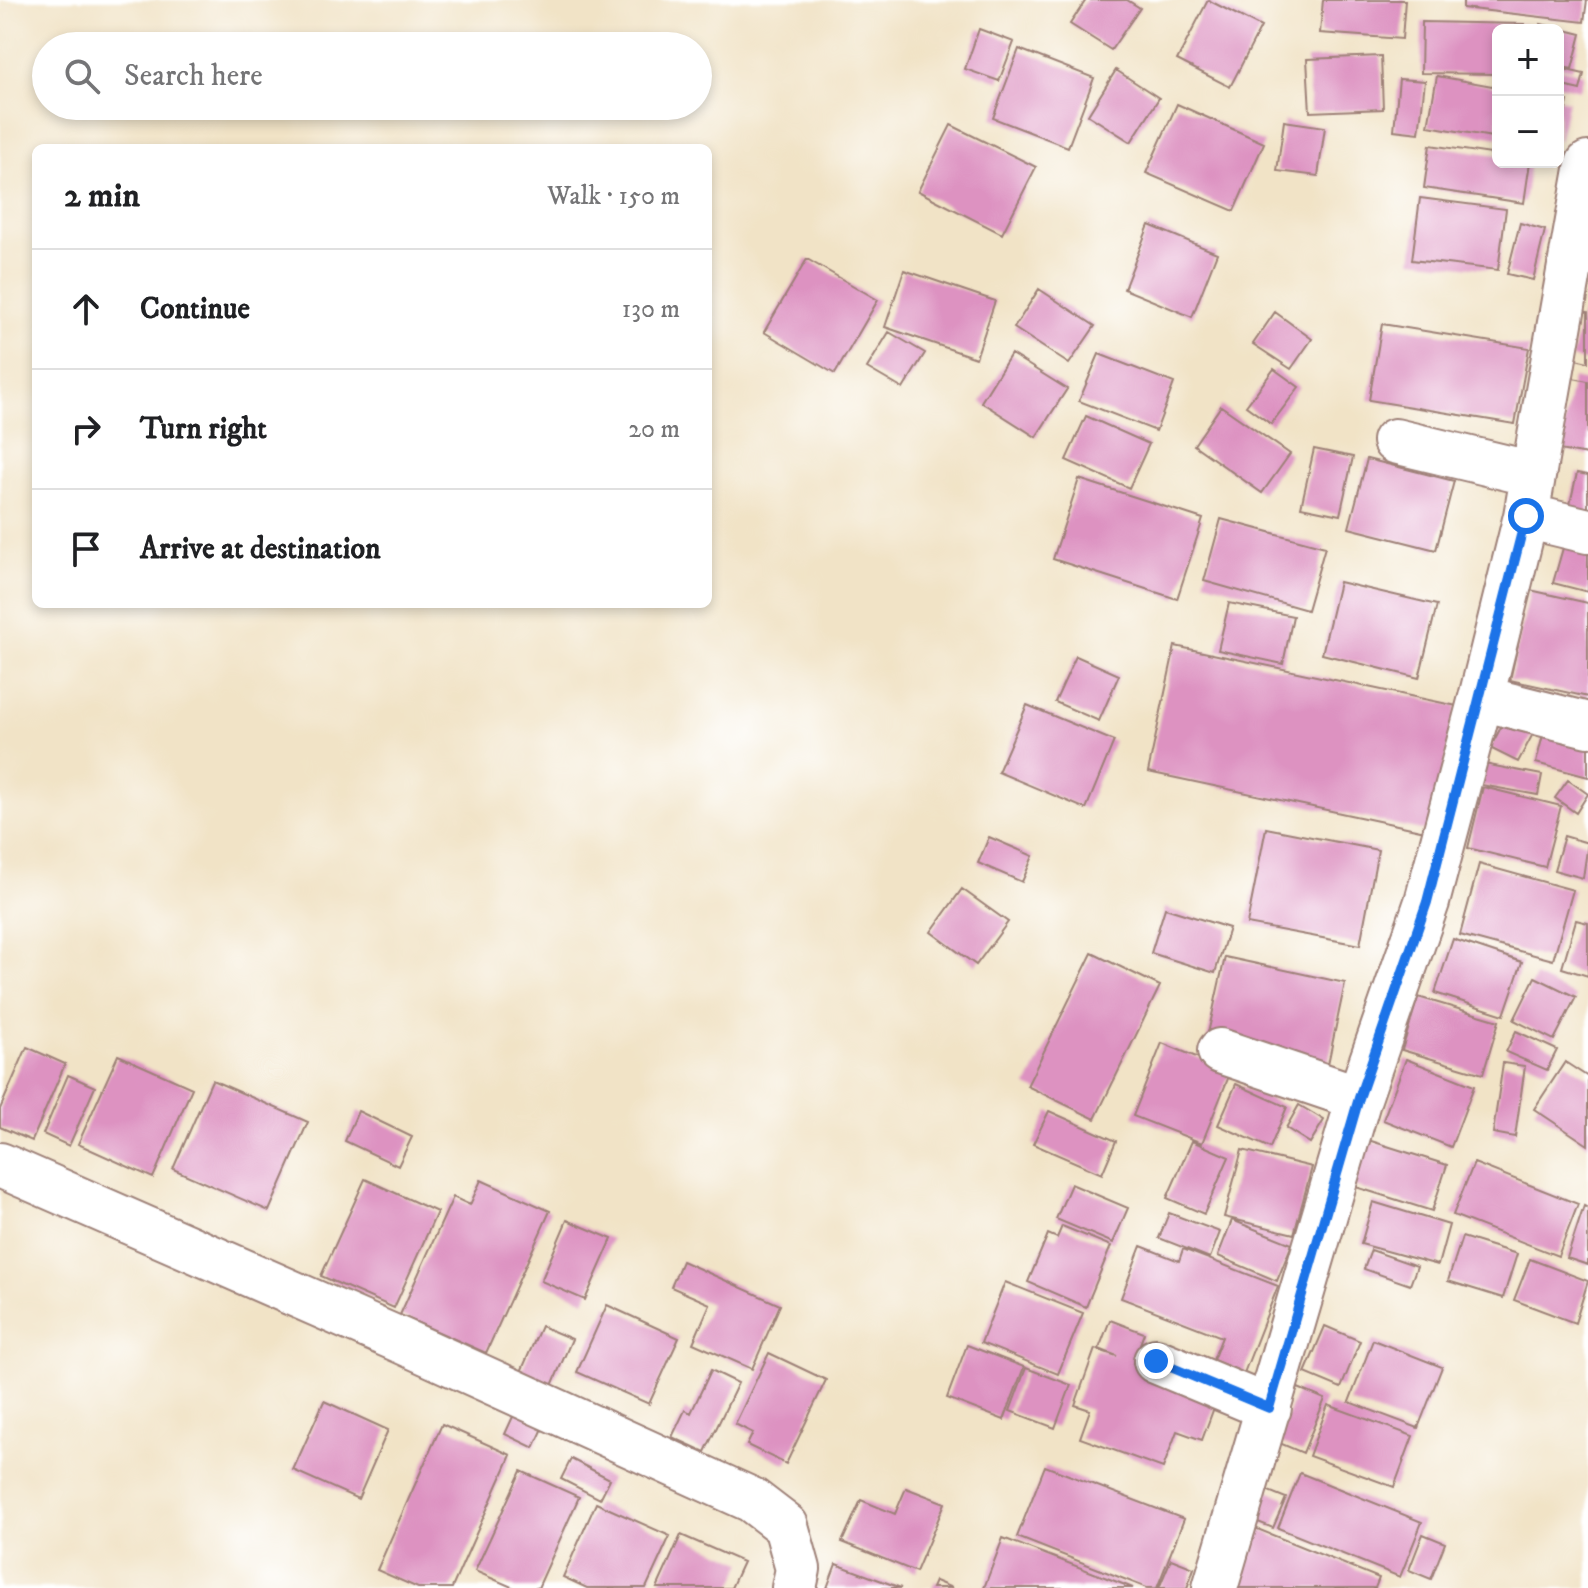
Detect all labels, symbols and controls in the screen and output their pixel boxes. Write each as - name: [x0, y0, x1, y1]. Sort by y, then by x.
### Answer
- map controls: [1492, 24, 1564, 168]
- button: +: [1492, 24, 1564, 96]
- search box: [32, 32, 712, 120]
- icon: search: [60, 54, 104, 98]
- text: Search here: [124, 58, 263, 95]
- button: −: [1492, 96, 1564, 168]
- text: 2 min: [64, 175, 140, 217]
- text: Walk · 150 m: [547, 180, 680, 213]
- icon: ahead: [64, 287, 108, 331]
- text: Continue: [140, 291, 250, 328]
- text: 130 m: [622, 293, 680, 326]
- icon: right: [64, 407, 108, 451]
- text: Turn right: [140, 411, 267, 448]
- text: 20 m: [628, 413, 680, 446]
- route start: [1508, 498, 1544, 534]
- icon: arrive: [64, 527, 108, 571]
- text: Arrive at destination: [140, 531, 381, 568]
- route end: [1138, 1343, 1174, 1379]

